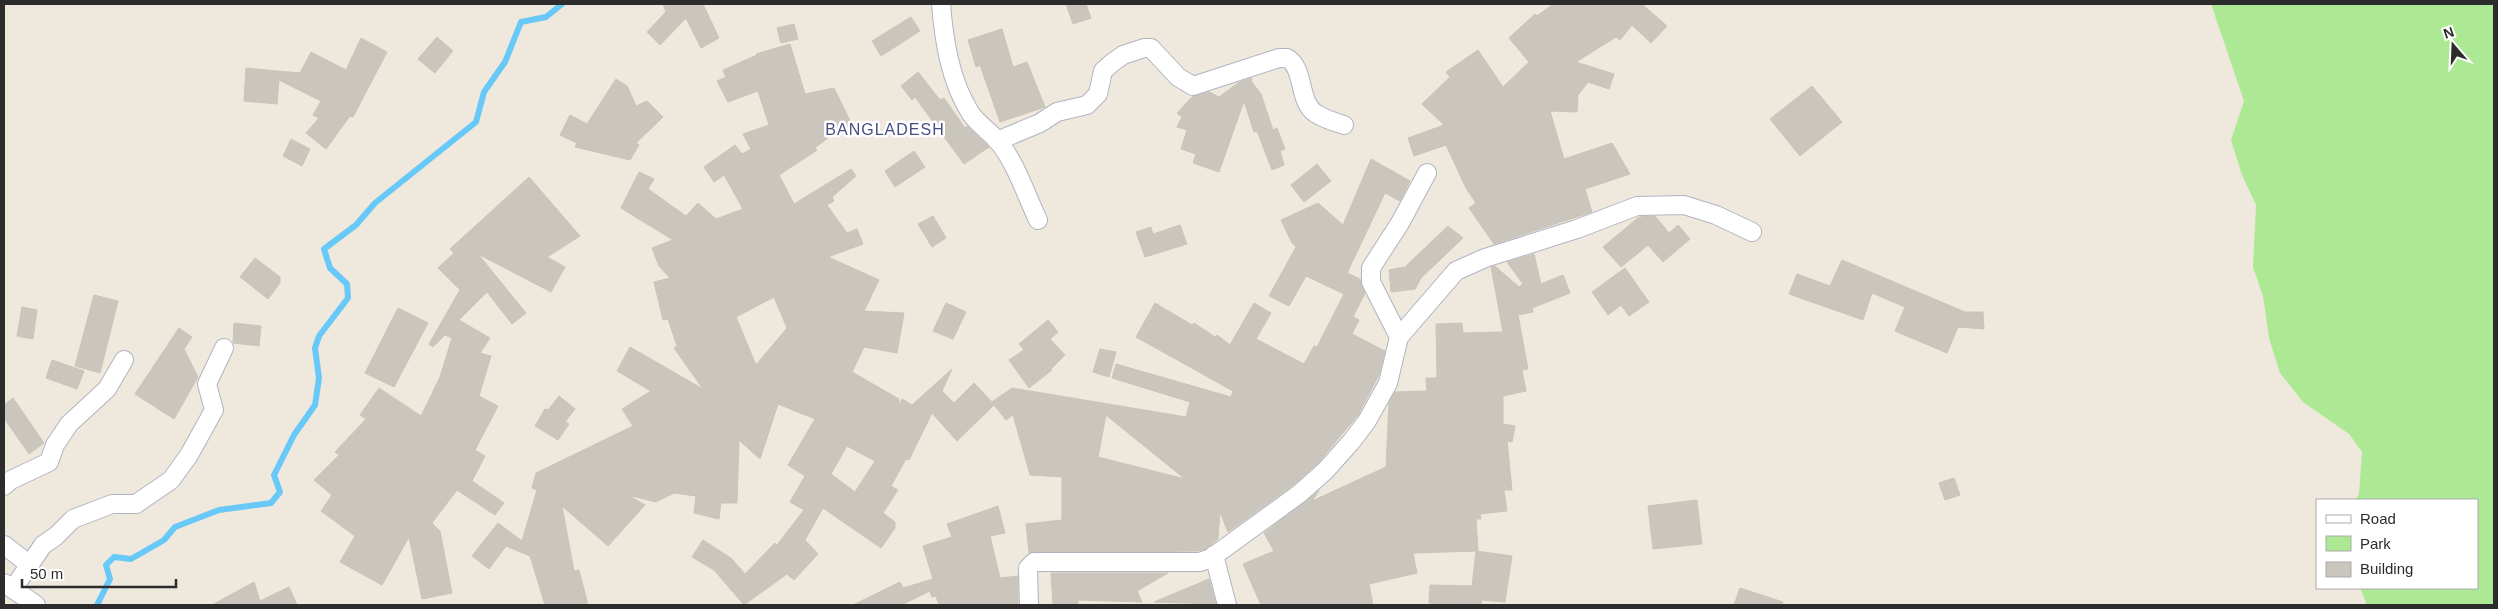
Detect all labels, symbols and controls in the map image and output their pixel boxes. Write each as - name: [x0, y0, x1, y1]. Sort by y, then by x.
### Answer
- north arrow: [2428, 20, 2478, 70]
- text: N: [2441, 23, 2456, 42]
- district label: BANGLADESH: [825, 121, 945, 138]
- legend: [2316, 499, 2478, 589]
- text: Road: [2360, 510, 2396, 527]
- text: Park: [2360, 535, 2391, 552]
- scale bar: [22, 556, 176, 588]
- text: Building: [2360, 560, 2413, 577]
- text: 50 m: [30, 565, 63, 582]

